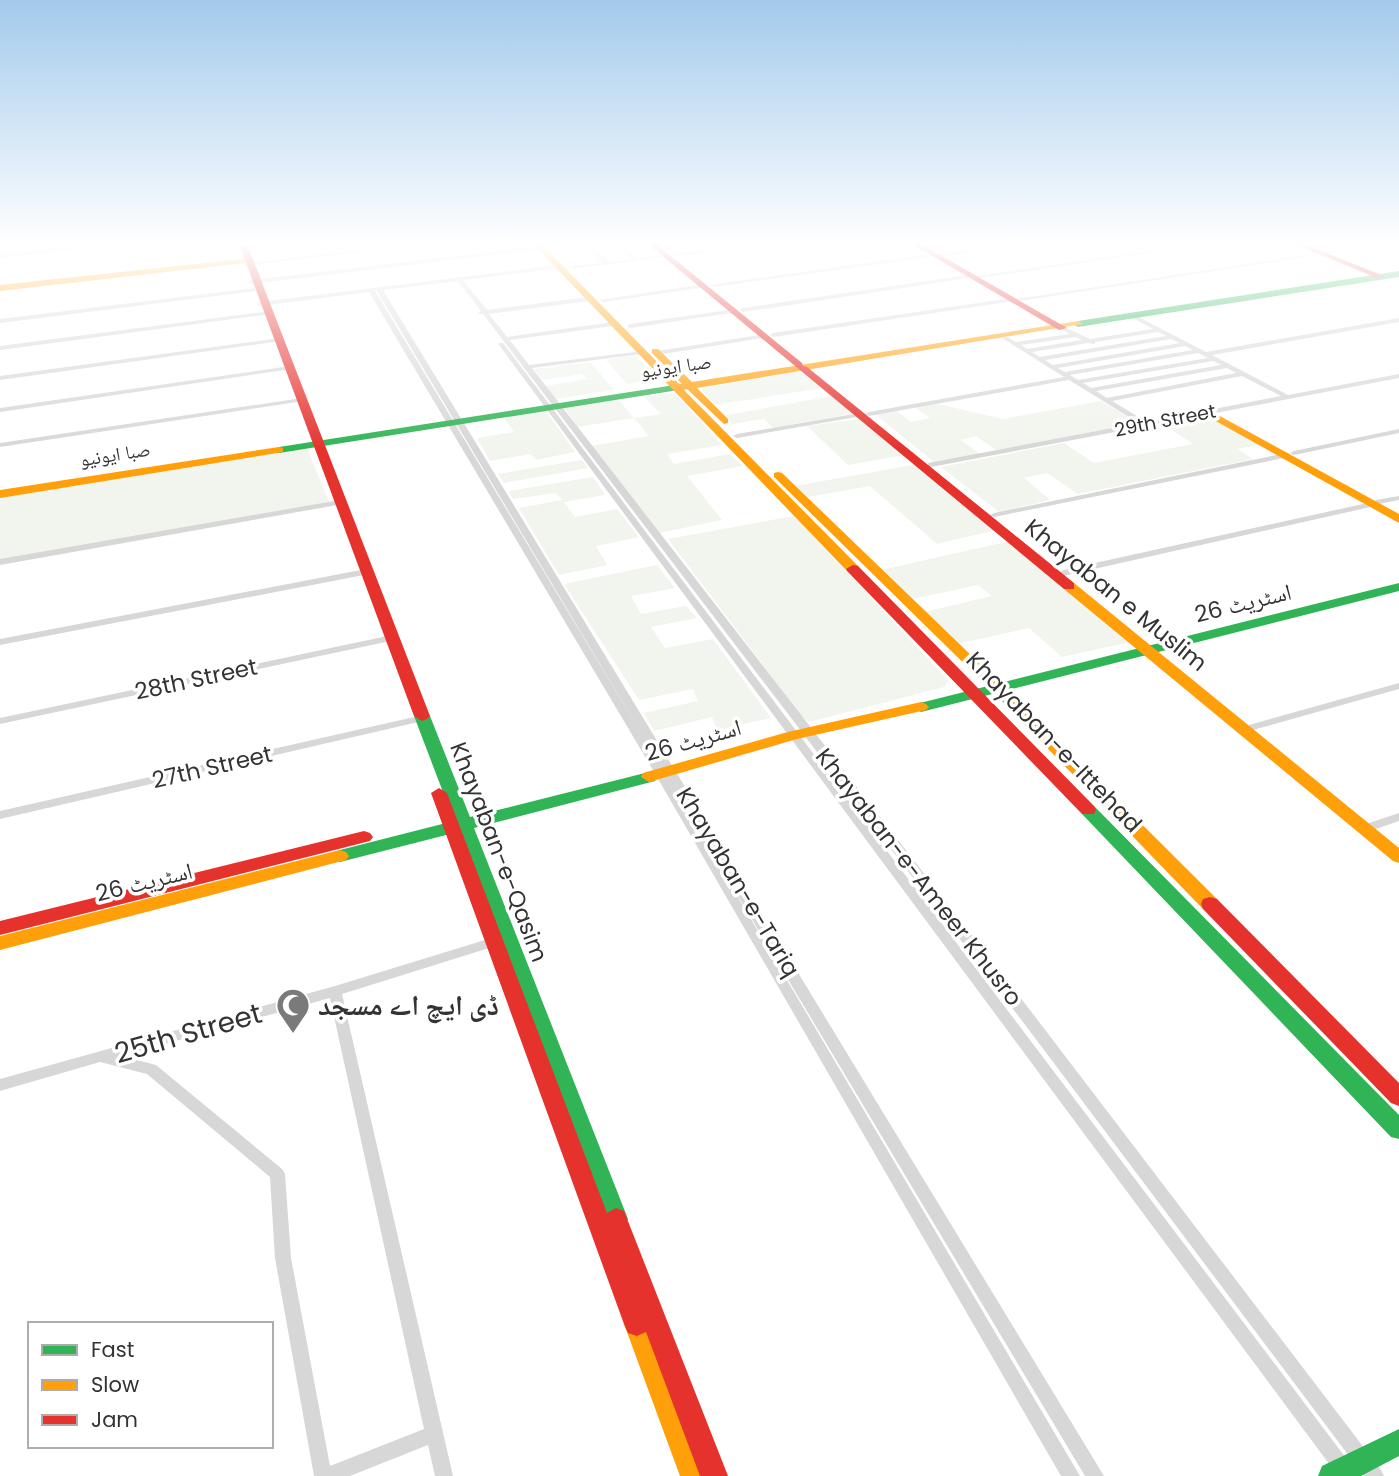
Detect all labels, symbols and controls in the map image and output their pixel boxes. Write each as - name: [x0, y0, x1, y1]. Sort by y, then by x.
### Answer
- street label: صبا ایونیو: [639, 348, 713, 385]
- street label: 29th Street: [1112, 397, 1218, 444]
- street label: صبا ایونیو: [78, 436, 152, 473]
- street label: Khayaban e Muslim: [1018, 511, 1214, 679]
- street label: اسٹریٹ 26: [1191, 576, 1295, 630]
- street label: Khayaban-e-Ittehad: [959, 644, 1149, 840]
- street label: 28th Street: [132, 650, 260, 708]
- street label: اسٹریٹ 26: [641, 711, 745, 769]
- street label: 27th Street: [149, 738, 275, 796]
- street label: Khayaban-e-Qasim: [442, 738, 556, 966]
- street label: Khayaban-e-Ameer Khusro: [808, 741, 1030, 1013]
- street label: Khayaban-e-Tariq: [669, 781, 807, 983]
- street label: اسٹریٹ 26: [92, 855, 196, 909]
- mosque icon: ڈی ایچ اے مسجد: [274, 986, 312, 1035]
- place label: ڈی ایچ اے مسجد: [318, 986, 499, 1025]
- street label: 25th Street: [110, 994, 266, 1073]
- legend: [28, 1322, 273, 1448]
- text: Fast: [91, 1335, 134, 1364]
- text: Slow: [91, 1370, 139, 1399]
- text: Jam: [91, 1405, 138, 1434]

